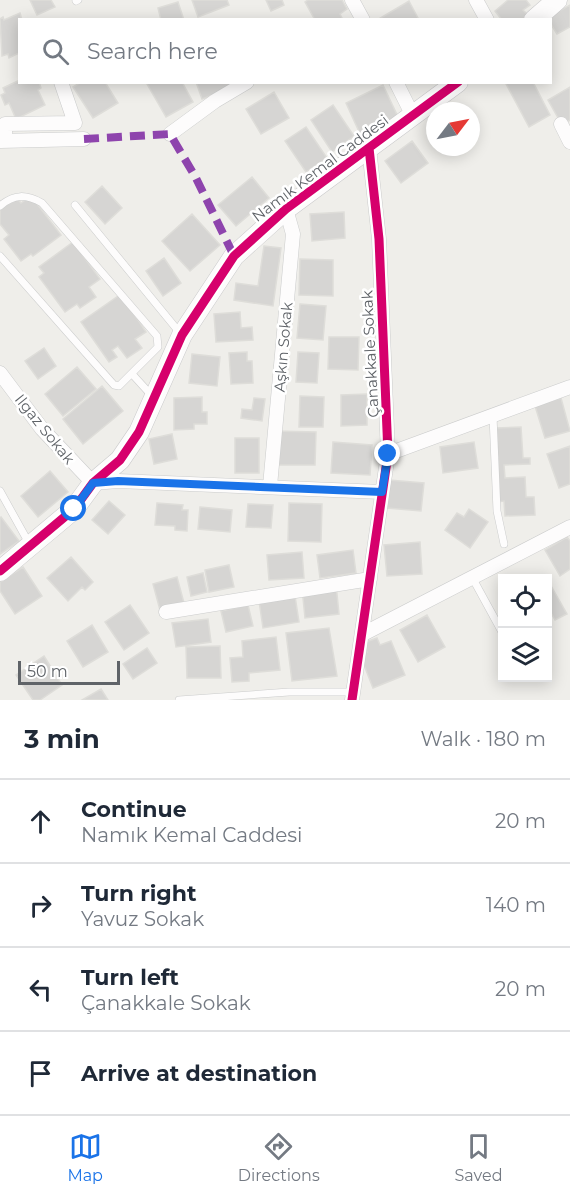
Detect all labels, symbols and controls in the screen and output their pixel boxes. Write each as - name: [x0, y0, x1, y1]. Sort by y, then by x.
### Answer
- search box: [18, 18, 552, 84]
- icon: search: [39, 35, 72, 68]
- text: Search here: [87, 38, 218, 65]
- north arrow: [426, 102, 480, 156]
- street label: Namık Kemal Caddesi: [248, 110, 392, 226]
- street label: Çanakkale Sokak: [357, 290, 383, 418]
- street label: Aşkın Sokak: [270, 301, 296, 393]
- street label: Ilgaz Sokak: [11, 390, 79, 468]
- route end: [374, 440, 400, 466]
- route start: [60, 495, 86, 521]
- map controls: [498, 574, 552, 682]
- button: locate: [498, 574, 552, 628]
- button: layers: [498, 628, 552, 682]
- scale bar: [18, 658, 120, 686]
- text: 50 m: [27, 662, 68, 681]
- text: 3 min: [24, 723, 100, 755]
- text: Walk · 180 m: [421, 727, 546, 751]
- text: Continue: [81, 796, 187, 823]
- icon: ahead: [24, 805, 57, 838]
- text: 20 m: [495, 809, 546, 833]
- text: Namık Kemal Caddesi: [81, 823, 303, 847]
- text: Turn right: [81, 880, 196, 907]
- icon: right: [24, 889, 57, 922]
- text: 140 m: [486, 893, 546, 917]
- text: Yavuz Sokak: [81, 907, 204, 931]
- text: Turn left: [81, 964, 179, 991]
- icon: left: [24, 973, 57, 1006]
- text: 20 m: [495, 977, 546, 1001]
- text: Çanakkale Sokak: [81, 991, 251, 1015]
- icon: arrive: [24, 1057, 57, 1090]
- text: Arrive at destination: [81, 1060, 317, 1087]
- tab: Map: [67, 1130, 103, 1185]
- tab: Directions: [238, 1130, 320, 1185]
- tab: Saved: [455, 1130, 503, 1185]

